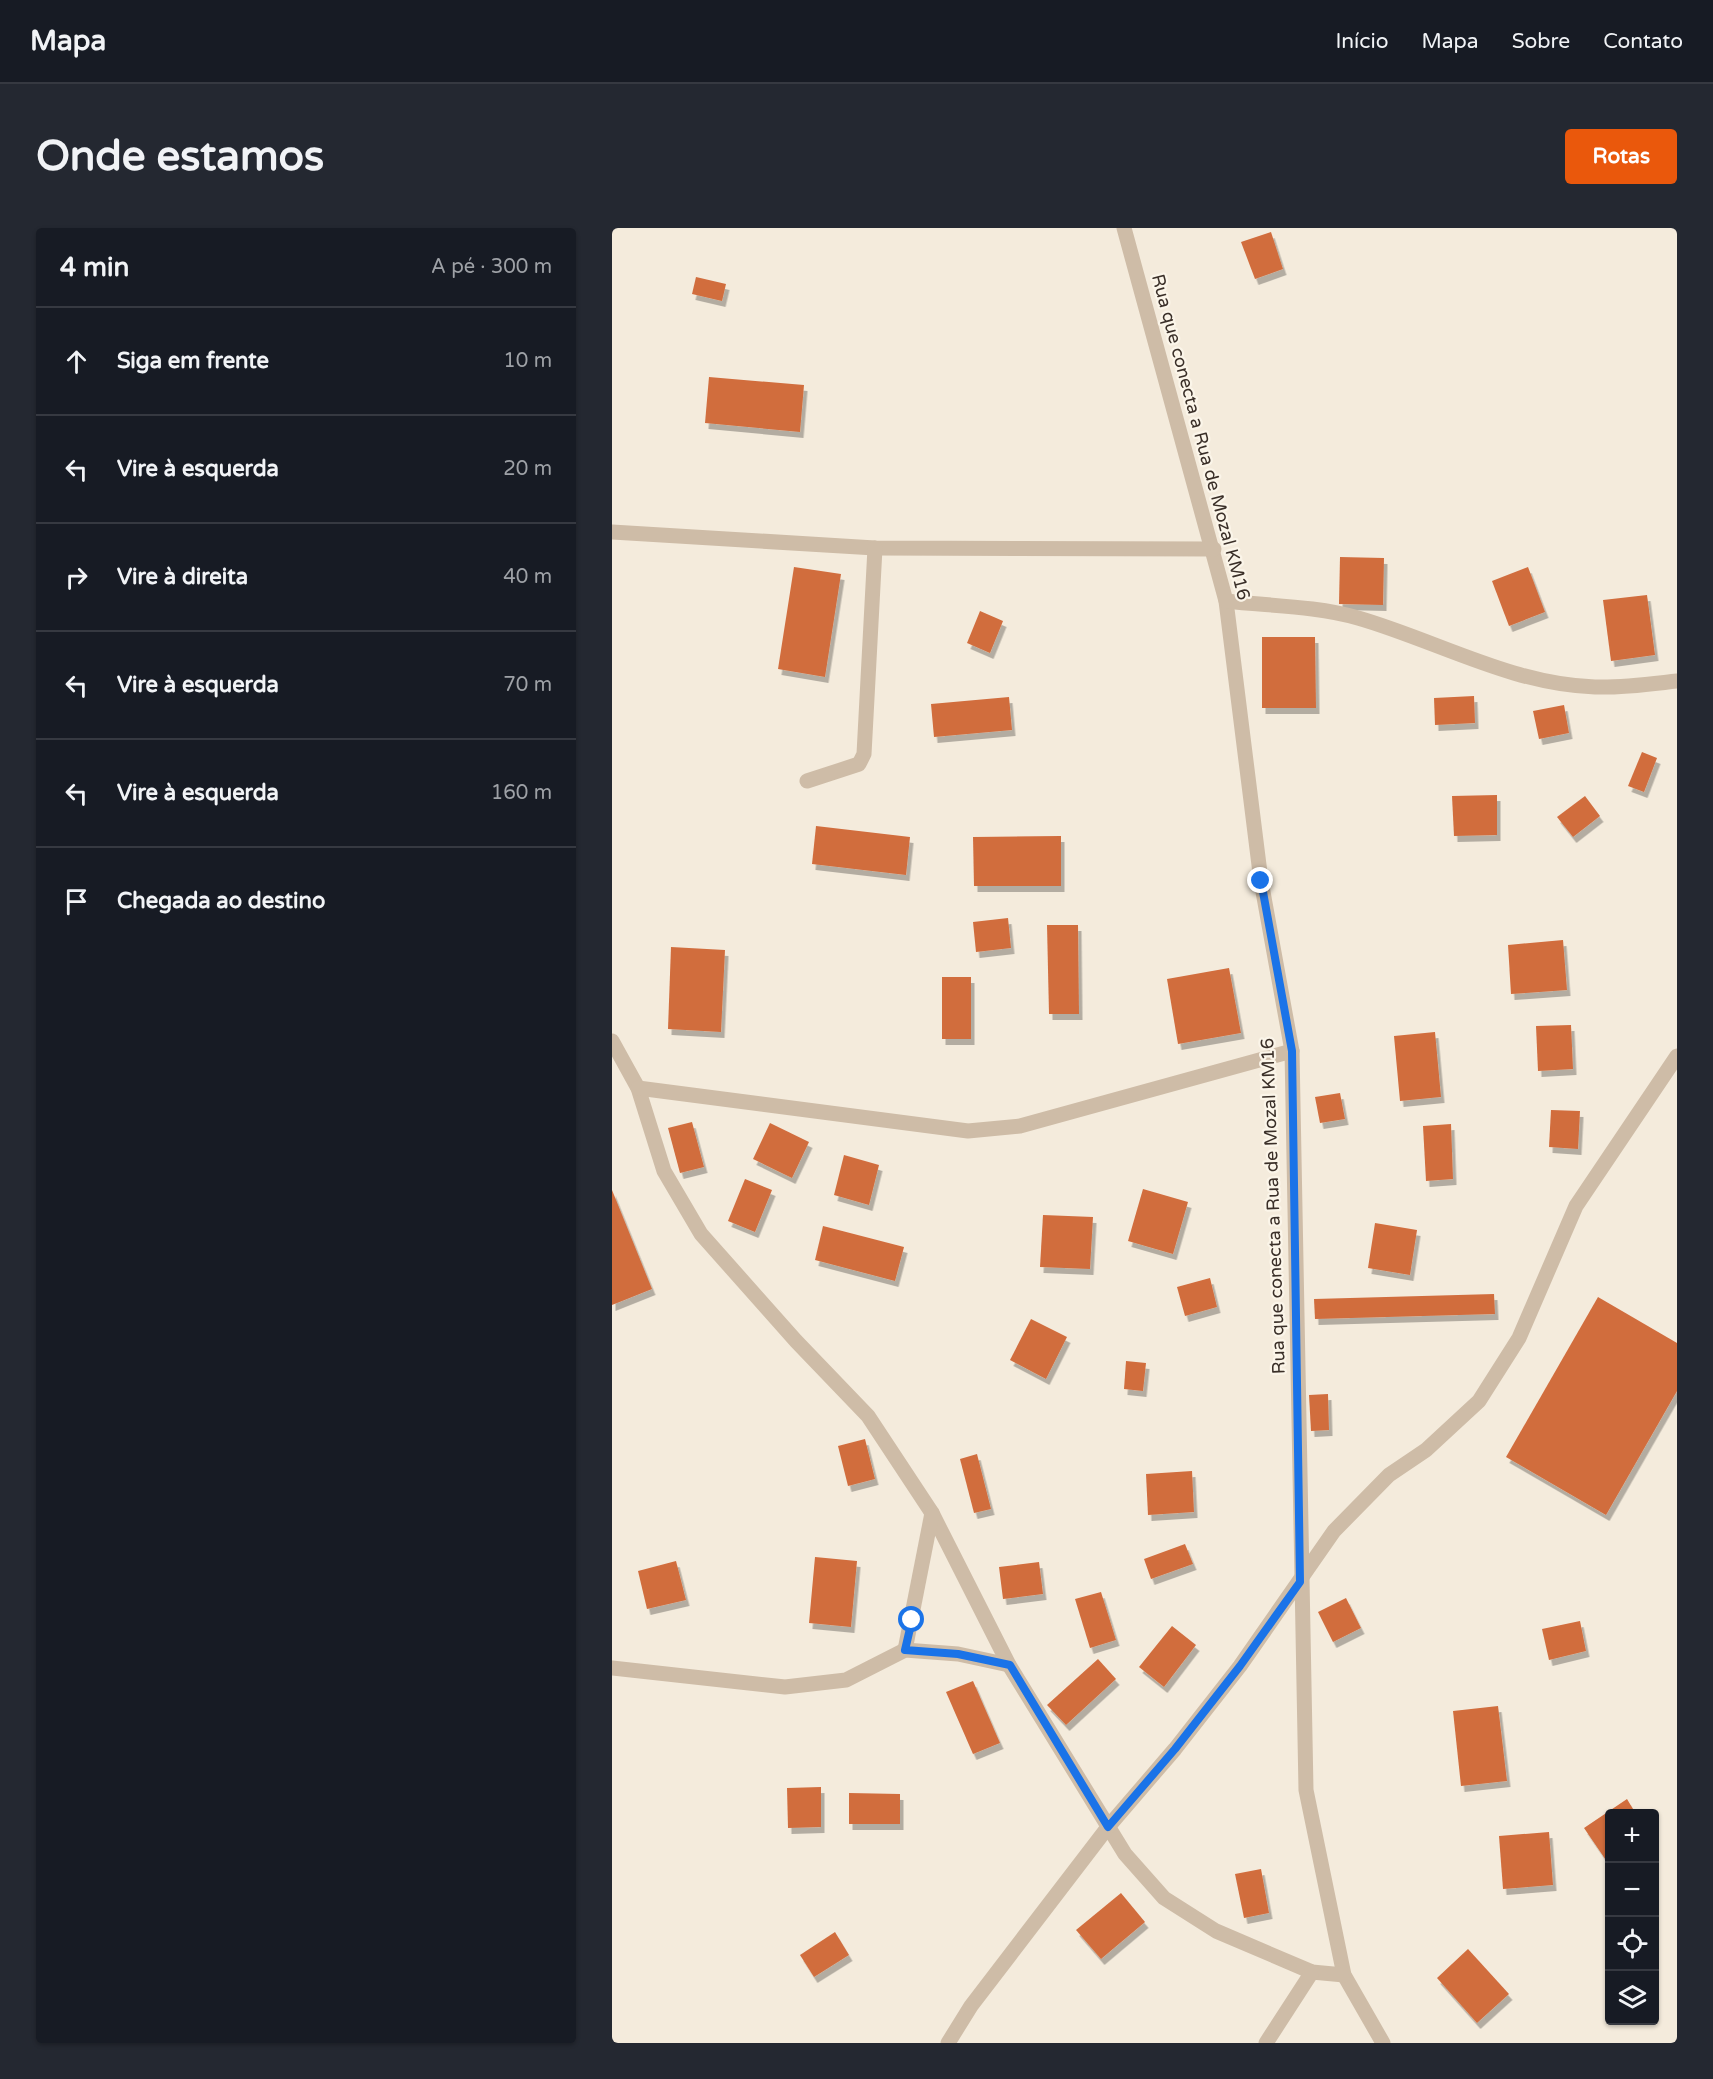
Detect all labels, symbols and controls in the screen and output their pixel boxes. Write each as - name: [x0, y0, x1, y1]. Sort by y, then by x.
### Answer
- text: Mapa: [30, 24, 106, 58]
- text: Início: [1336, 29, 1388, 54]
- text: Mapa: [1421, 29, 1479, 54]
- text: Sobre: [1512, 29, 1570, 54]
- text: Contato: [1603, 29, 1683, 54]
- button: Rotas: [1565, 129, 1677, 184]
- text: Onde estamos: [36, 131, 324, 182]
- text: 4 min: [60, 252, 129, 283]
- text: A pé · 300 m: [431, 255, 552, 279]
- street label: Rua que conecta a Rua de Mozal KM16: [1147, 272, 1255, 602]
- icon: ahead: [60, 345, 93, 378]
- text: Siga em frente: [117, 348, 269, 374]
- text: 10 m: [503, 349, 552, 373]
- icon: left: [60, 453, 93, 486]
- text: Vire à esquerda: [117, 456, 279, 482]
- text: 20 m: [503, 457, 552, 481]
- icon: right: [60, 561, 93, 594]
- text: Vire à direita: [117, 564, 248, 590]
- text: 40 m: [503, 565, 552, 589]
- icon: left: [60, 669, 93, 702]
- text: Vire à esquerda: [117, 672, 279, 698]
- text: 70 m: [503, 673, 552, 697]
- icon: left: [60, 777, 93, 810]
- text: Vire à esquerda: [117, 780, 279, 806]
- text: 160 m: [491, 781, 552, 805]
- route end: [1247, 867, 1273, 893]
- icon: arrive: [60, 885, 93, 918]
- text: Chegada ao destino: [117, 888, 325, 914]
- street label: Rua que conecta a Rua de Mozal KM16: [1256, 1037, 1290, 1375]
- route start: [898, 1606, 924, 1632]
- map controls: [1605, 1809, 1659, 2025]
- button: +: [1605, 1809, 1659, 1863]
- button: −: [1605, 1863, 1659, 1917]
- button: locate: [1605, 1917, 1659, 1971]
- button: layers: [1605, 1971, 1659, 2025]

